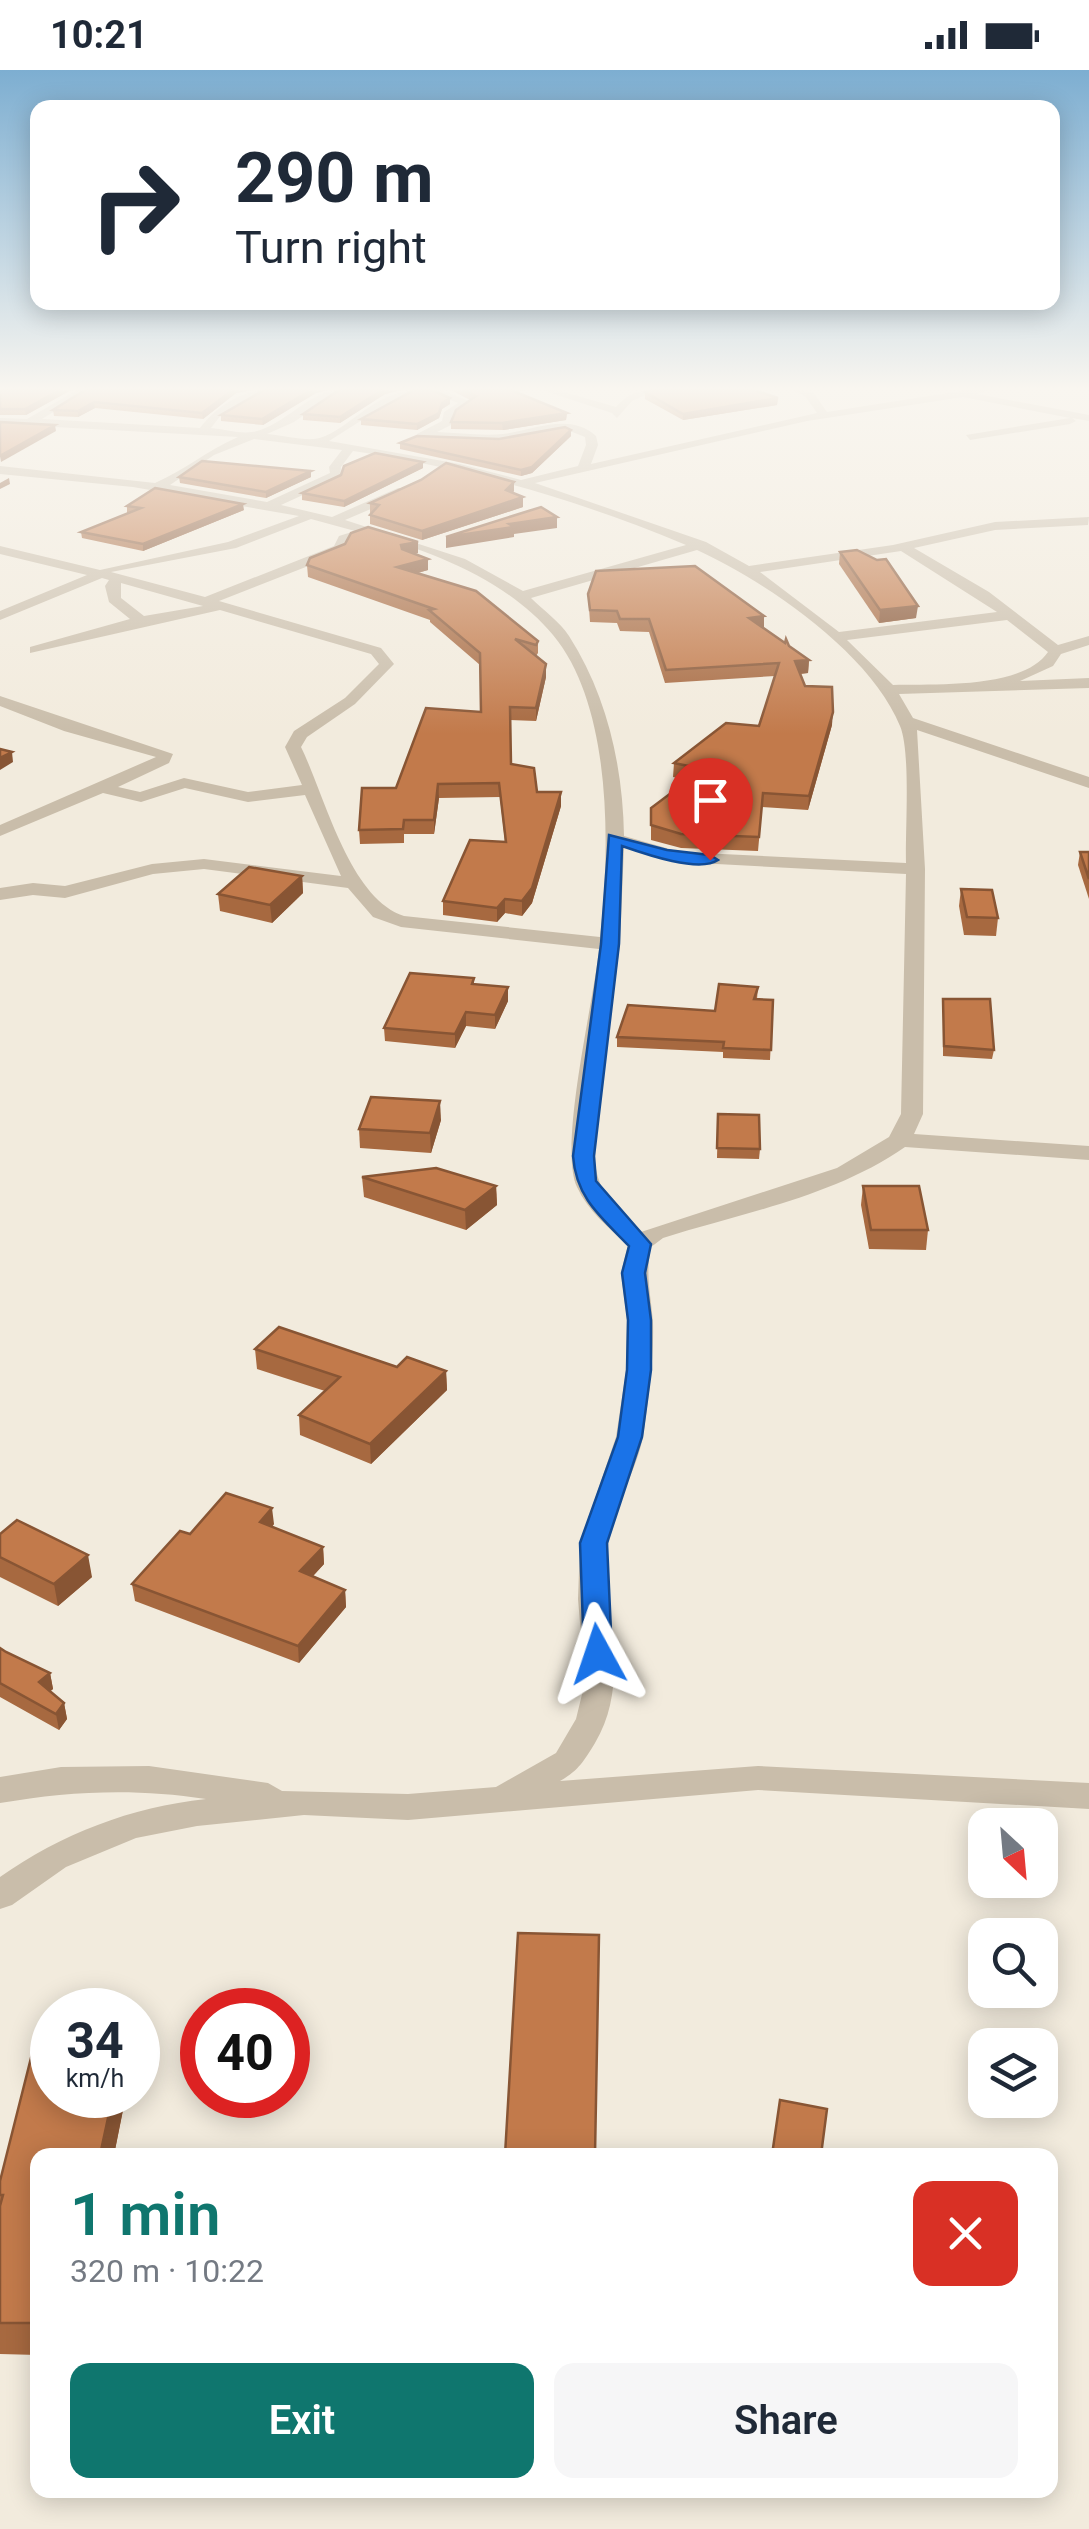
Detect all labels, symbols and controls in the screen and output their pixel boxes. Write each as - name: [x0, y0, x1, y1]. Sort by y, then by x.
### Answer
- text: 10:21: [50, 13, 148, 57]
- text: 290 m: [235, 137, 434, 219]
- icon: right: [70, 140, 200, 270]
- text: Turn right: [235, 221, 427, 274]
- pin: [668, 758, 753, 861]
- icon: arrive: [683, 773, 738, 828]
- position arrow: [546, 1602, 650, 1706]
- north arrow: [968, 1808, 1058, 1898]
- map controls: [968, 1808, 1058, 2118]
- button: search: [968, 1918, 1058, 2008]
- speed limit sign: 40: [180, 1988, 310, 2118]
- text: 34: [66, 2012, 124, 2070]
- button: layers: [968, 2028, 1058, 2118]
- text: km/h: [66, 2064, 124, 2093]
- text: 1 min: [70, 2179, 220, 2250]
- button: close: [913, 2181, 1018, 2286]
- text: 320 m · 10:22: [70, 2252, 264, 2290]
- button: Exit: [70, 2363, 534, 2478]
- button: Share: [554, 2363, 1018, 2478]

